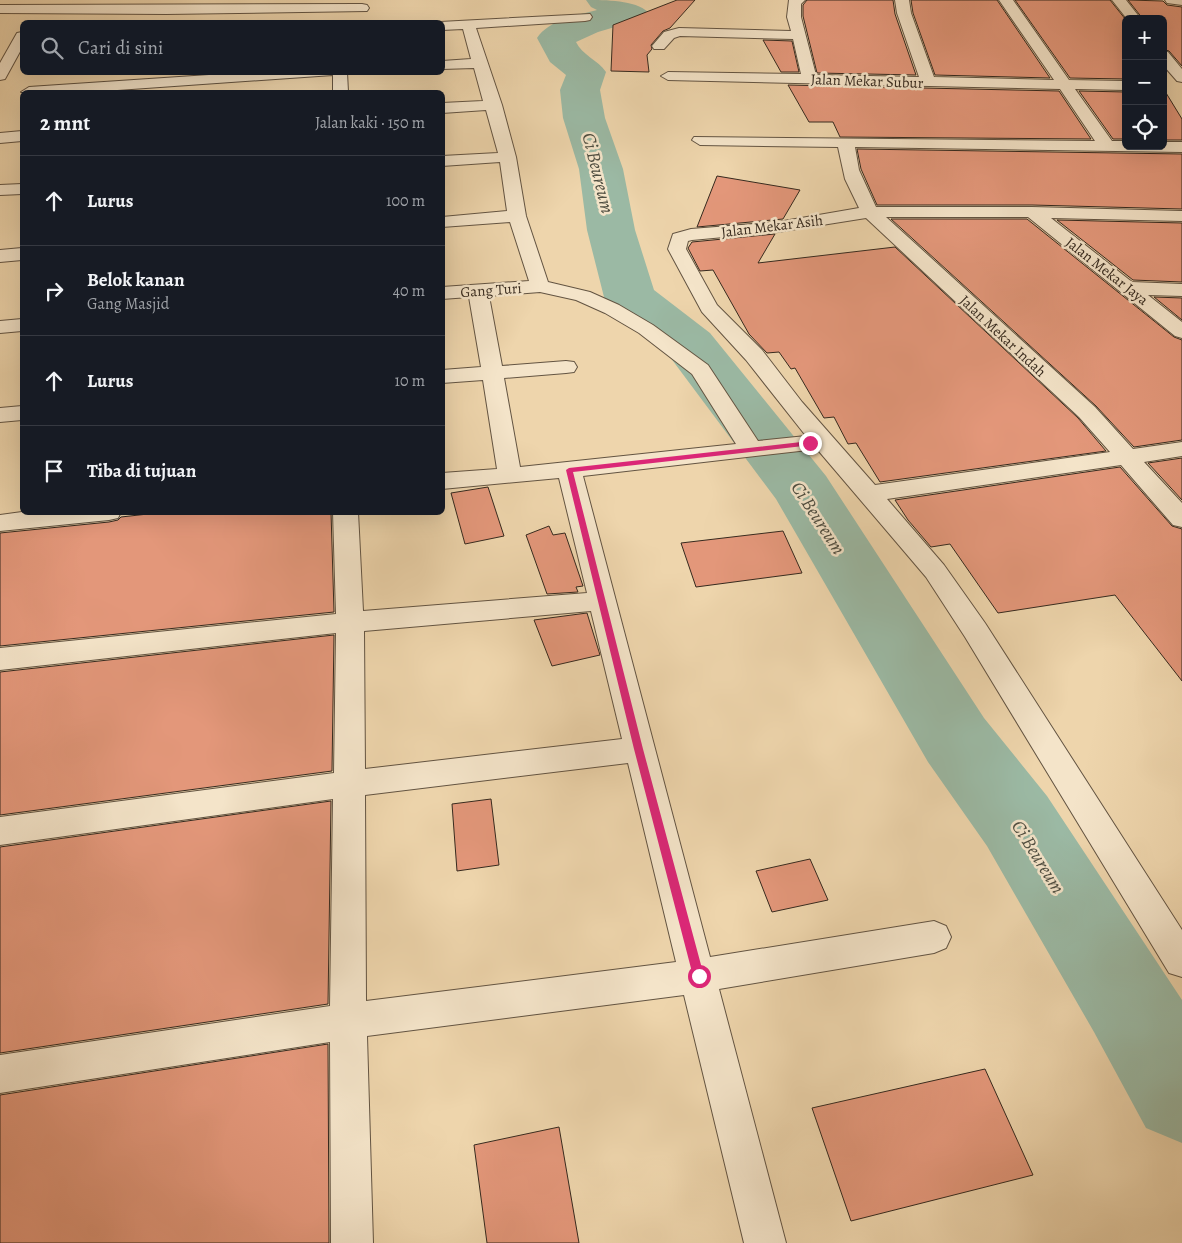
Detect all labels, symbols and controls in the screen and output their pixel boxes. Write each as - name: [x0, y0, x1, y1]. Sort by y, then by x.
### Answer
- map controls: [1122, 15, 1167, 150]
- button: +: [1122, 15, 1167, 60]
- search box: [20, 20, 445, 75]
- icon: search: [38, 34, 66, 62]
- text: Cari di sini: [78, 35, 163, 61]
- button: −: [1122, 60, 1167, 105]
- street label: Jalan Mekar Subur: [810, 69, 924, 93]
- button: locate: [1122, 105, 1167, 150]
- text: 2 mnt: [40, 109, 90, 137]
- text: Jalan kaki · 150 m: [315, 112, 425, 134]
- water label: Ci Beureum: [575, 130, 621, 216]
- icon: ahead: [40, 187, 68, 215]
- text: Lurus: [87, 188, 133, 214]
- text: 100 m: [386, 190, 425, 212]
- street label: Jalan Mekar Asih: [720, 210, 824, 242]
- street label: Jalan Mekar Jaya: [1061, 232, 1153, 310]
- text: Belok kanan: [87, 267, 185, 293]
- icon: right: [40, 277, 68, 305]
- street label: Gang Turi: [460, 278, 522, 302]
- text: 40 m: [393, 280, 425, 302]
- street label: Jalan Mekar Indah: [955, 291, 1051, 381]
- text: Gang Masjid: [87, 293, 169, 315]
- icon: ahead: [40, 367, 68, 395]
- text: Lurus: [87, 368, 133, 394]
- text: 10 m: [395, 370, 425, 392]
- route end: [799, 432, 822, 455]
- icon: arrive: [40, 457, 68, 485]
- text: Tiba di tujuan: [87, 458, 196, 484]
- water label: Ci Beureum: [785, 476, 851, 560]
- water label: Ci Beureum: [1005, 815, 1071, 899]
- route start: [688, 965, 711, 988]

